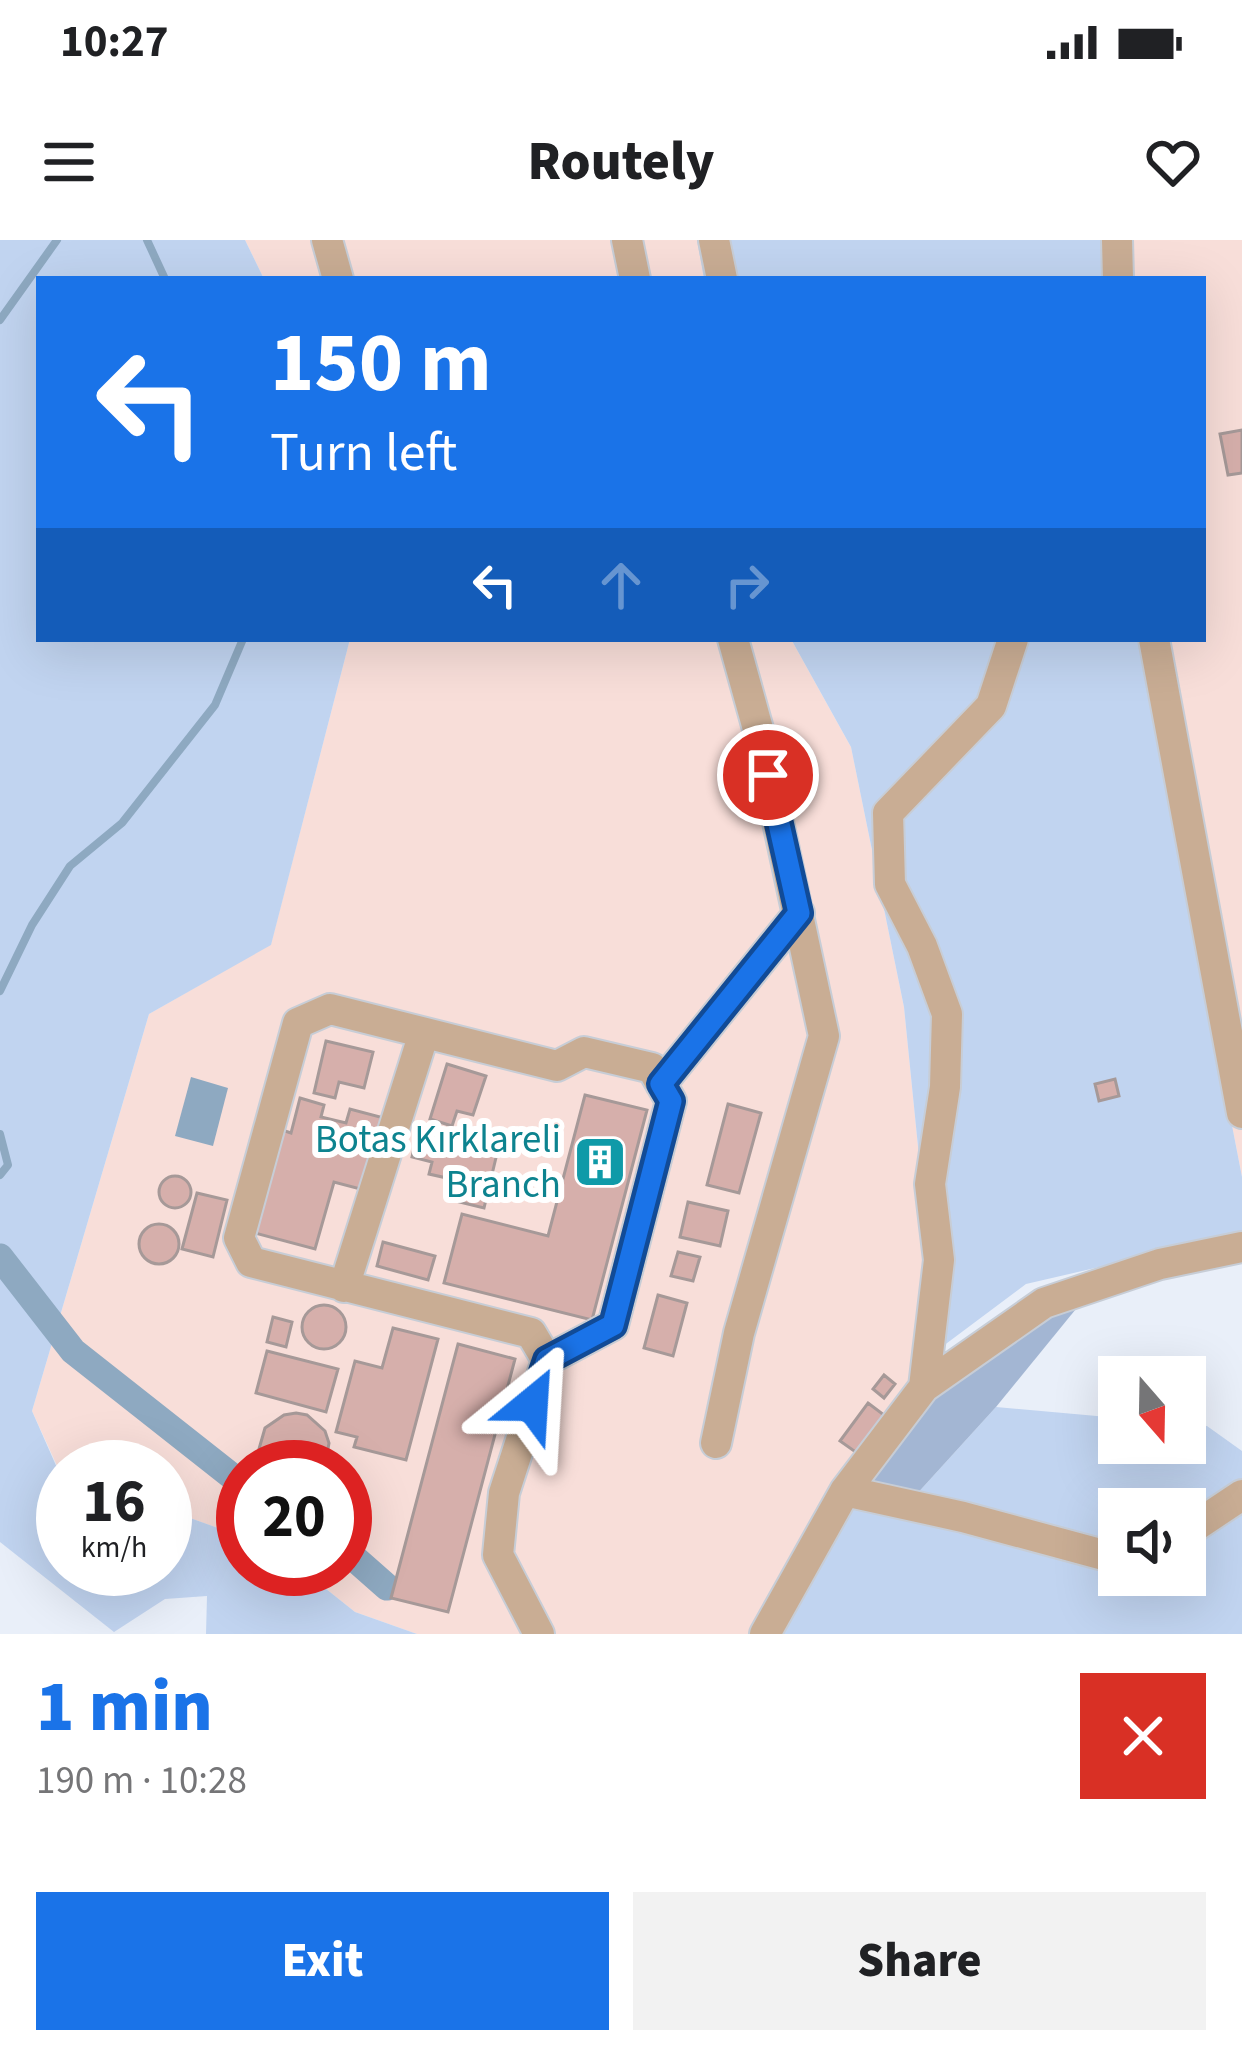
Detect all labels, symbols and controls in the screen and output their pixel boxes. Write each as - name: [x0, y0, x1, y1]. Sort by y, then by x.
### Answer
- text: 10:27: [60, 10, 169, 74]
- text: Routely: [528, 124, 714, 201]
- icon: menu: [36, 129, 102, 195]
- icon: heart: [1140, 129, 1206, 195]
- text: 150 m: [270, 304, 492, 424]
- icon: left: [72, 324, 228, 480]
- text: Turn left: [270, 415, 457, 492]
- icon: left: [462, 552, 528, 618]
- icon: ahead: [588, 552, 654, 618]
- icon: right: [714, 552, 780, 618]
- pin: [717, 724, 819, 826]
- icon: arrive: [735, 742, 801, 808]
- place label: Botas Kırklareli Branch: [315, 1112, 561, 1213]
- building icon: Botas Kırklareli Branch: [572, 1134, 628, 1190]
- position arrow: [469, 1341, 595, 1467]
- north arrow: [1098, 1356, 1206, 1464]
- map controls: [1098, 1356, 1206, 1596]
- speed limit sign: 20: [216, 1440, 372, 1596]
- text: 16: [82, 1460, 146, 1545]
- button: sound: [1098, 1488, 1206, 1596]
- text: km/h: [81, 1526, 147, 1569]
- text: 1 min: [36, 1656, 213, 1759]
- button: close: [1080, 1673, 1206, 1799]
- text: 190 m · 10:28: [36, 1753, 247, 1809]
- button: Exit: [36, 1892, 609, 2030]
- button: Share: [633, 1892, 1206, 2030]

